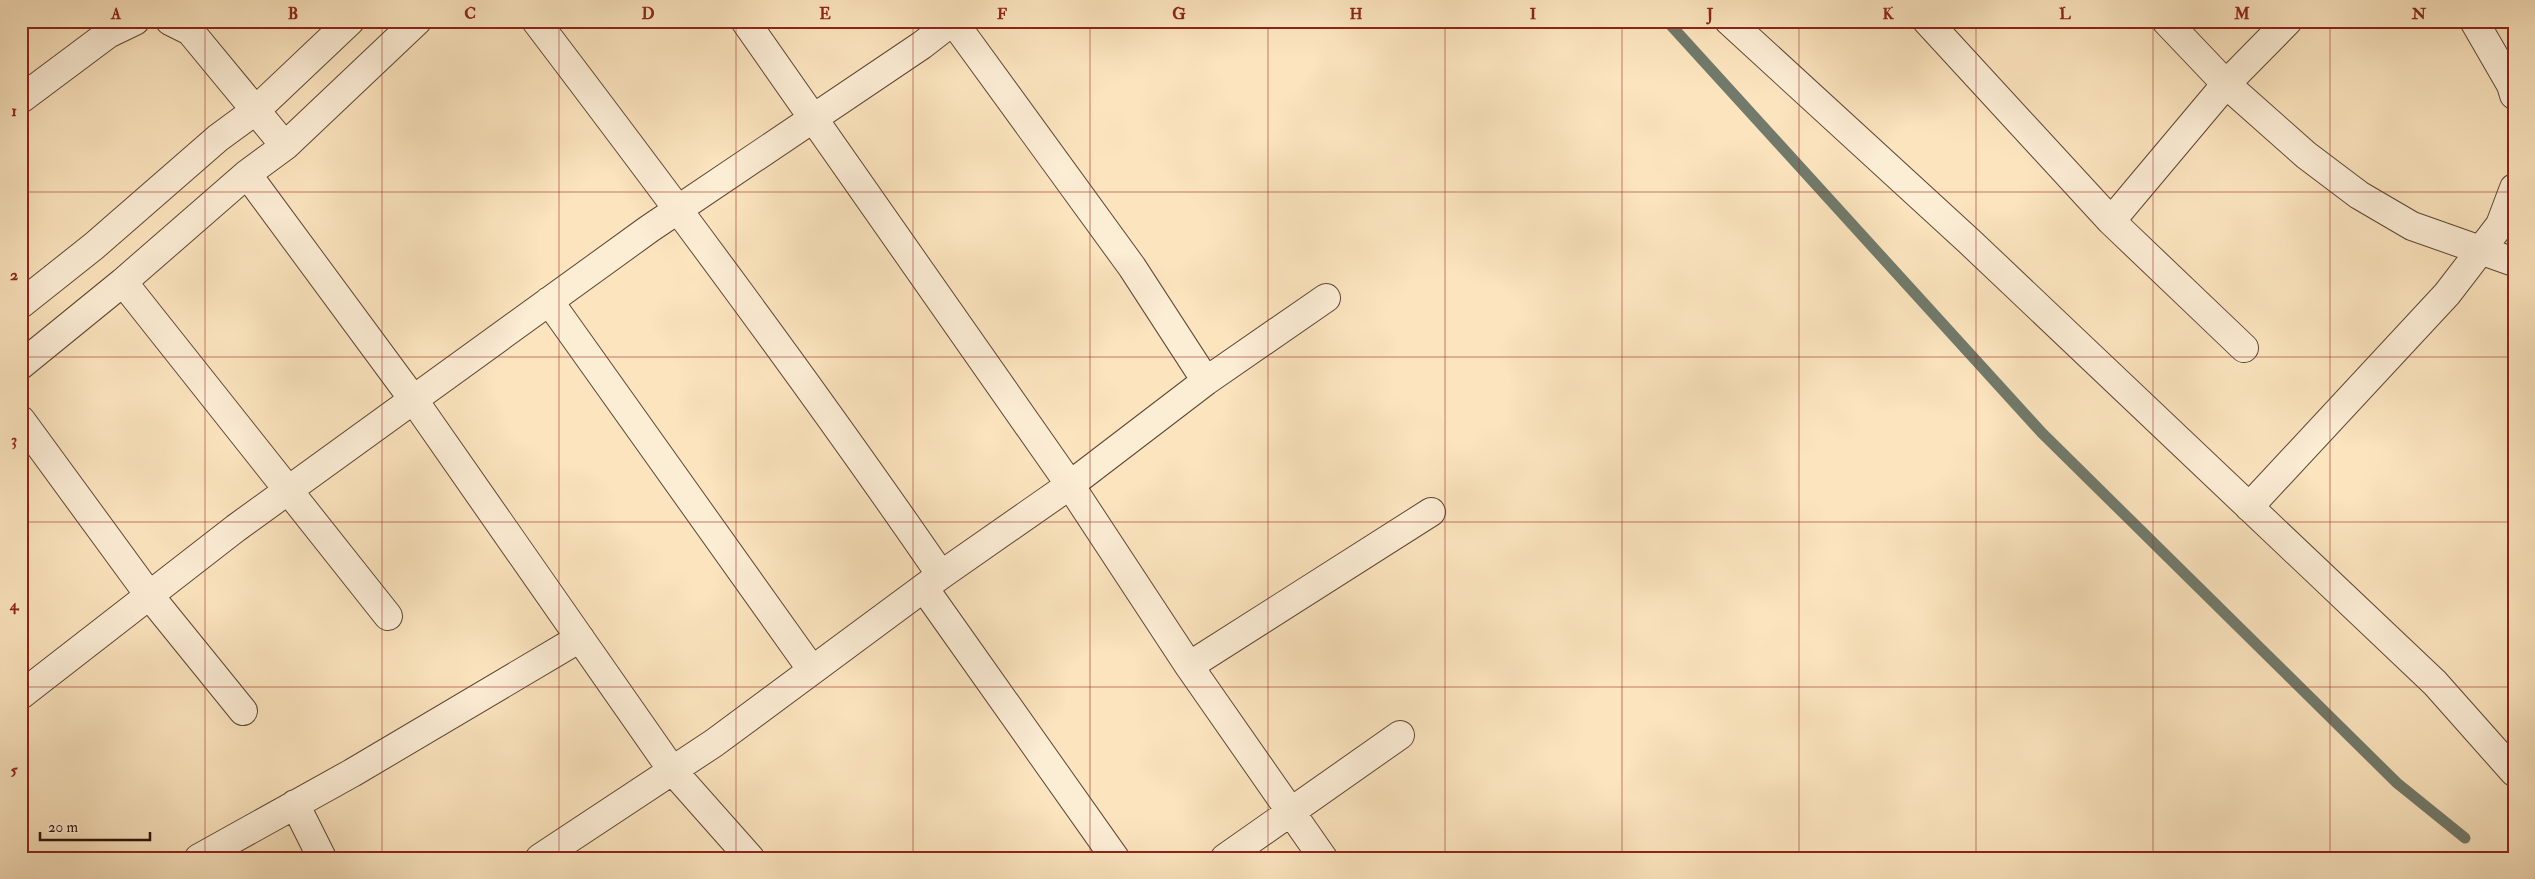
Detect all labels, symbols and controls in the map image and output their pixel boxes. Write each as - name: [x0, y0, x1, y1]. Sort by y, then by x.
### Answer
- text: A: [110, 4, 122, 24]
- text: B: [288, 4, 298, 24]
- text: C: [464, 4, 476, 24]
- text: D: [641, 4, 655, 24]
- text: E: [819, 4, 831, 24]
- text: F: [997, 4, 1007, 24]
- text: G: [1172, 4, 1186, 24]
- text: H: [1349, 4, 1363, 24]
- text: I: [1530, 4, 1537, 24]
- text: J: [1706, 4, 1714, 25]
- text: K: [1882, 4, 1894, 24]
- text: L: [2059, 4, 2071, 24]
- text: M: [2233, 4, 2250, 24]
- text: N: [2411, 4, 2427, 24]
- text: 1: [11, 101, 17, 121]
- text: 2: [10, 265, 18, 285]
- text: 3: [11, 430, 17, 450]
- text: 4: [9, 595, 20, 615]
- text: 5: [10, 760, 18, 780]
- scale bar: [40, 809, 150, 841]
- text: 20 m: [48, 818, 78, 837]

